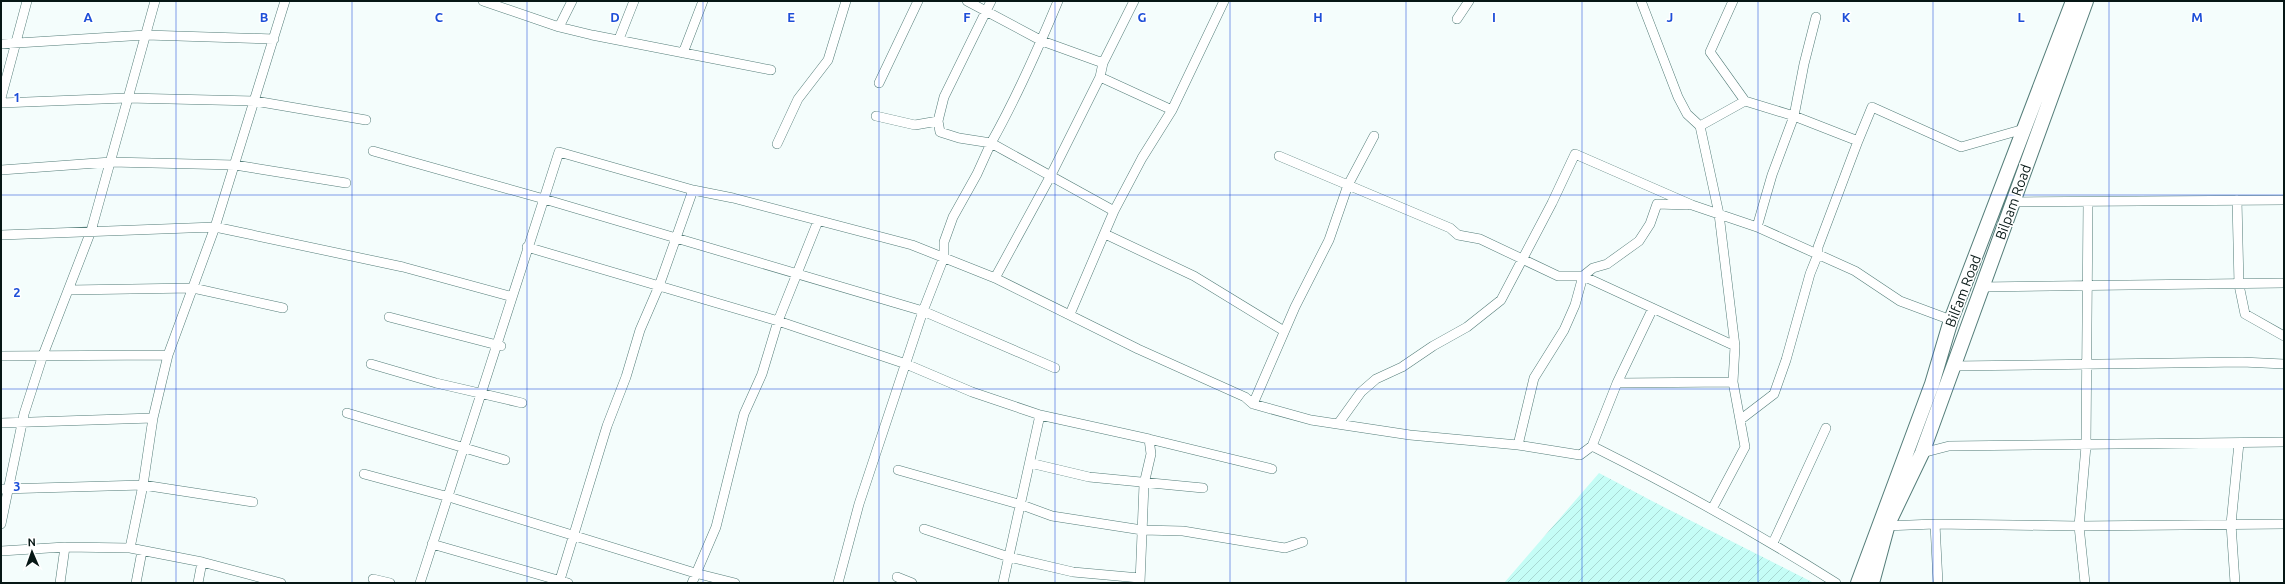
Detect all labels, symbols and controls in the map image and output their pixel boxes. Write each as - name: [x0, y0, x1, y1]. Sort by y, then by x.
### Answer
- text: A: [83, 10, 93, 24]
- text: B: [260, 10, 269, 24]
- text: C: [435, 10, 444, 24]
- text: D: [610, 10, 620, 24]
- text: E: [787, 10, 795, 24]
- text: F: [963, 10, 971, 24]
- text: G: [1138, 10, 1147, 24]
- text: H: [1313, 10, 1323, 24]
- text: I: [1492, 10, 1496, 24]
- text: J: [1667, 10, 1673, 24]
- text: K: [1842, 10, 1851, 24]
- text: L: [2017, 10, 2025, 24]
- text: M: [2191, 10, 2203, 24]
- text: 1: [13, 90, 21, 104]
- street label: Bilpam Road: [1992, 162, 2034, 242]
- street label: Bilfam Road: [1942, 253, 1984, 329]
- text: 2: [13, 285, 21, 299]
- text: 3: [13, 479, 21, 493]
- north arrow: [12, 532, 52, 572]
- text: N: [27, 536, 36, 548]

